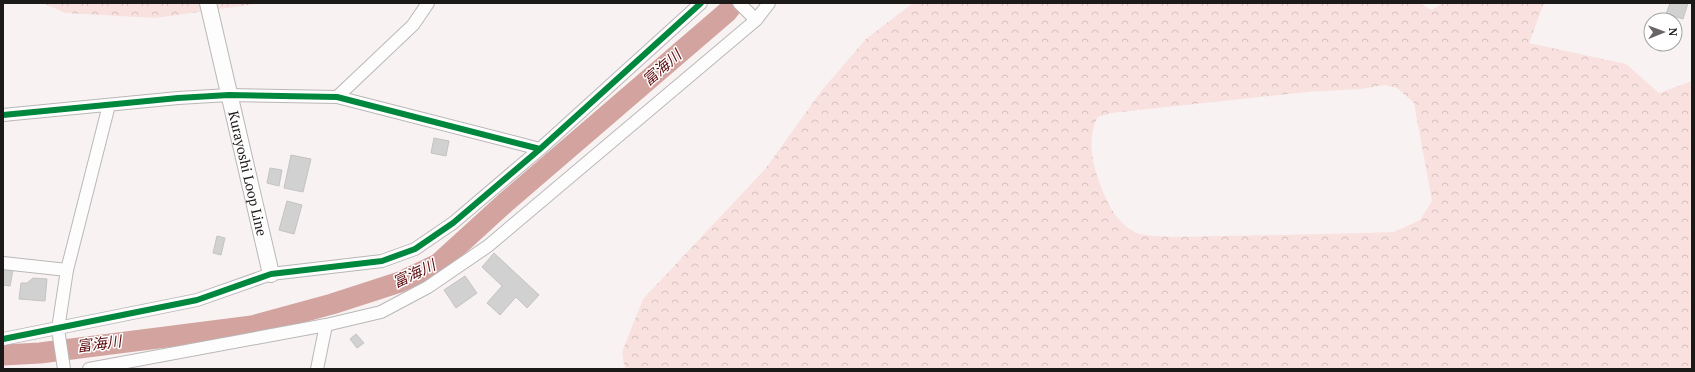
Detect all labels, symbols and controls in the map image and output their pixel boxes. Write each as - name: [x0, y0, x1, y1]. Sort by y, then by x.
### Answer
- north arrow: [1643, 12, 1683, 52]
- text: N: [1666, 28, 1680, 37]
- water label: 富海川: [638, 44, 686, 90]
- street label: Kurayoshi Loop Line: [224, 109, 272, 238]
- water label: 富海川: [389, 254, 440, 292]
- water label: 富海川: [75, 330, 124, 356]

